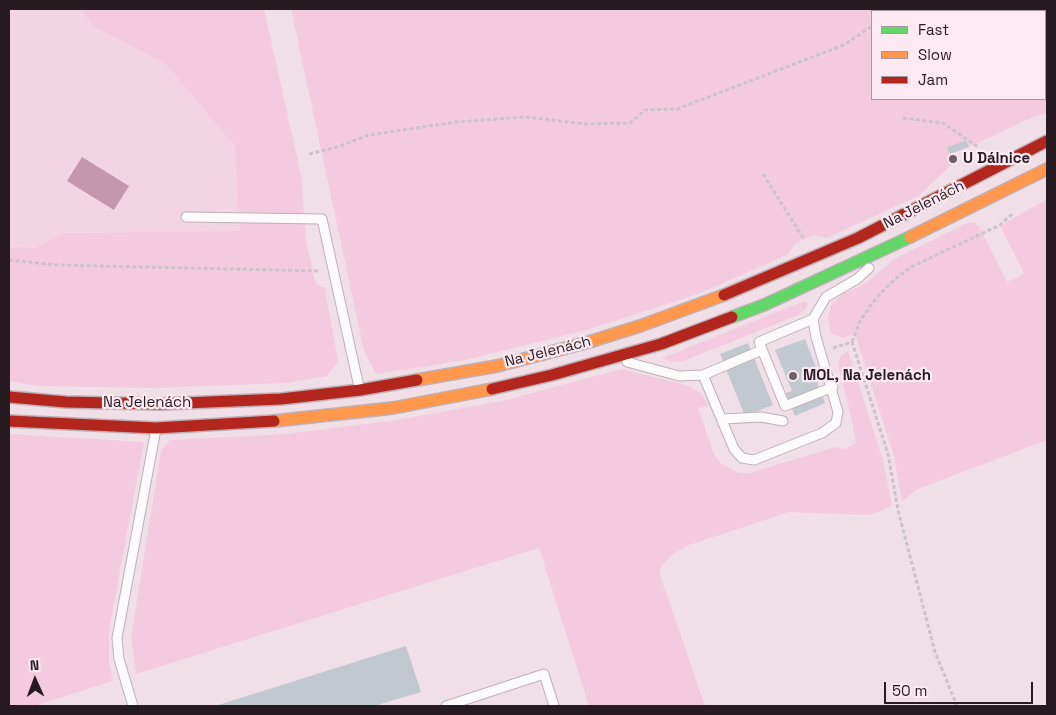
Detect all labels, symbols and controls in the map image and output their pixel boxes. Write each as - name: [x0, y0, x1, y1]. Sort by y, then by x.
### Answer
- legend: [871, 10, 1046, 100]
- text: Fast: [918, 20, 949, 39]
- text: Slow: [918, 45, 952, 64]
- text: Jam: [918, 70, 948, 89]
- place label: U Dálnice: [963, 150, 1030, 168]
- marker: U Dálnice: [947, 153, 959, 165]
- street label: Na Jelenách: [881, 177, 967, 233]
- street label: Na Jelenách: [503, 333, 593, 371]
- place label: MOL, Na Jelenách: [803, 367, 931, 385]
- marker: MOL, Na Jelenách: [787, 370, 799, 382]
- street label: Na Jelenách: [103, 394, 191, 412]
- north arrow: [10, 655, 60, 705]
- text: N: [29, 656, 39, 674]
- scale bar: [886, 672, 1035, 704]
- text: 50 m: [892, 681, 927, 700]

